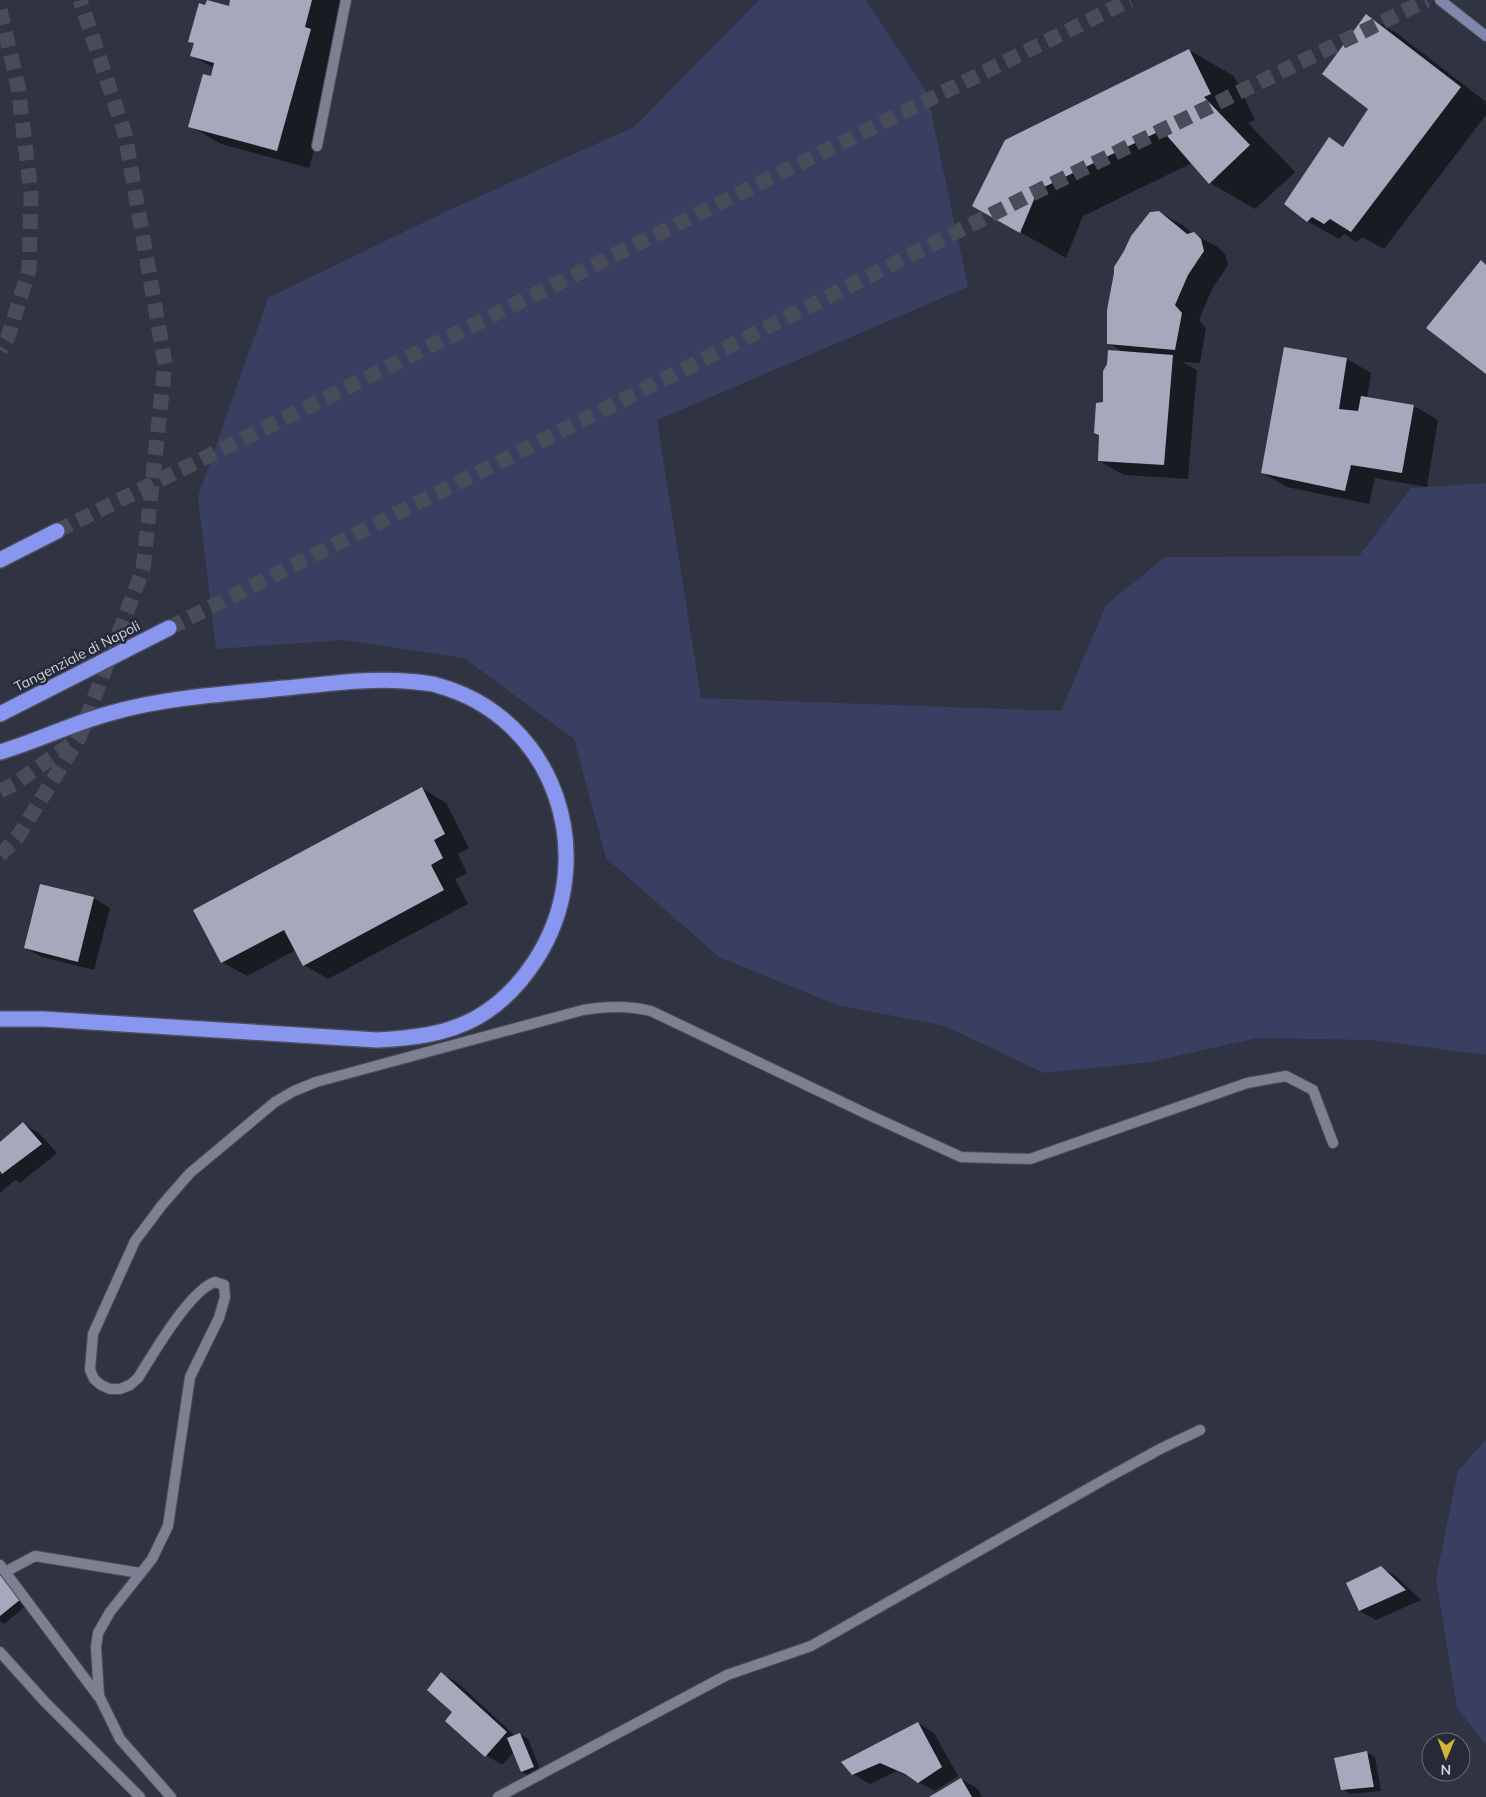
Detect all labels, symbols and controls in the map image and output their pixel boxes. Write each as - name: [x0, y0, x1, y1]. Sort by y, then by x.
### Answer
- street label: Tangenziale di Napoli: [11, 616, 143, 696]
- north arrow: [1421, 1732, 1471, 1782]
- text: N: [1440, 1761, 1451, 1779]

